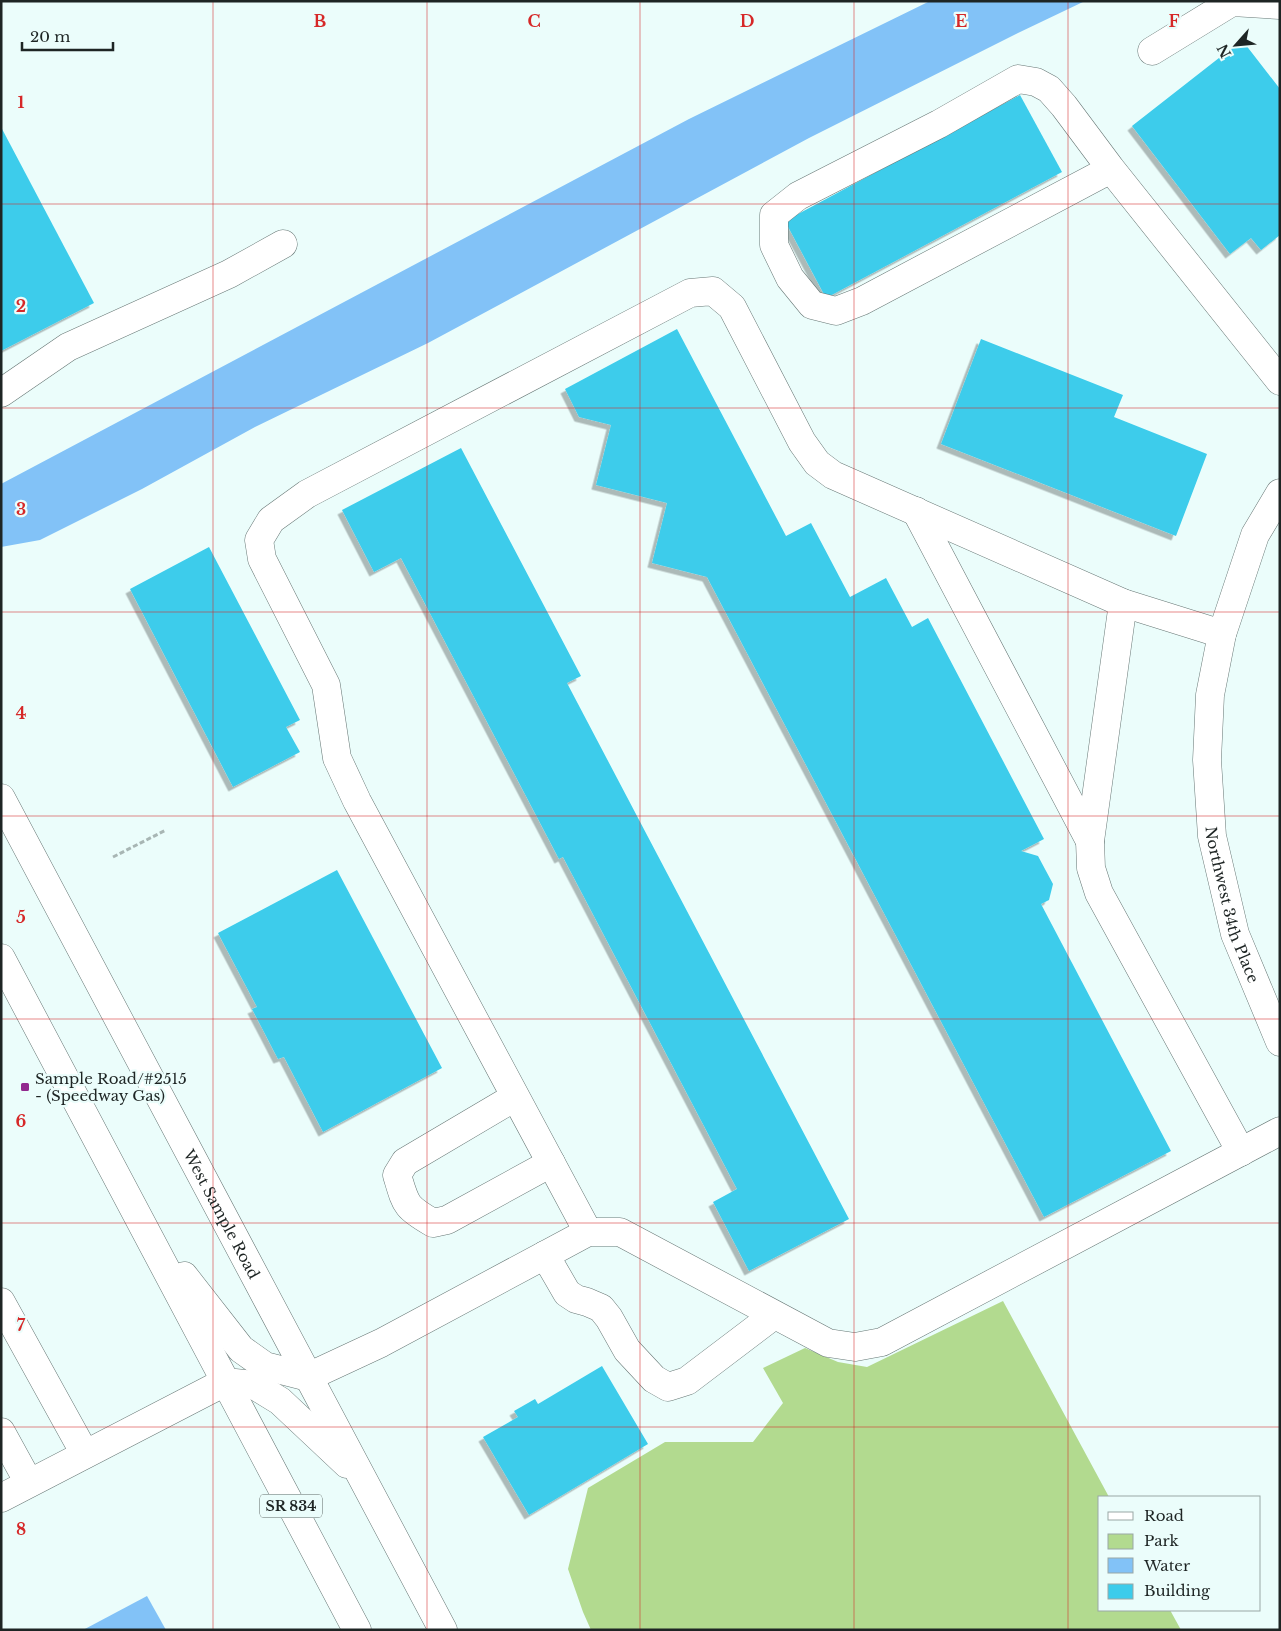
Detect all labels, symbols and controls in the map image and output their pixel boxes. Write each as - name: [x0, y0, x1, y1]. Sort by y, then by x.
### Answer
- text: B: [314, 11, 327, 31]
- text: C: [527, 11, 541, 31]
- text: D: [740, 11, 754, 31]
- text: E: [955, 11, 967, 31]
- text: F: [1168, 11, 1180, 31]
- scale bar: [22, 20, 114, 52]
- north arrow: [1211, 20, 1261, 70]
- text: 20 m: [30, 27, 70, 46]
- text: N: [1213, 41, 1235, 61]
- text: 1: [18, 92, 25, 112]
- text: 2: [16, 296, 26, 316]
- text: 3: [16, 499, 26, 519]
- text: 4: [16, 703, 26, 723]
- street label: Northwest 34th Place: [1202, 826, 1264, 985]
- text: 5: [16, 907, 26, 927]
- place label: Sample Road/#2515 - (Speedway Gas): [35, 1069, 187, 1105]
- marker: Sample Road/#2515 - (Speedway Gas): [19, 1081, 31, 1093]
- text: 6: [16, 1111, 27, 1131]
- street label: West Sample Road: [179, 1145, 264, 1282]
- text: 7: [17, 1315, 26, 1335]
- road number: SR 834: [260, 1494, 322, 1518]
- legend: [1098, 1496, 1261, 1611]
- text: Road: [1144, 1506, 1184, 1525]
- text: 8: [16, 1519, 26, 1539]
- text: Park: [1144, 1531, 1180, 1550]
- text: Water: [1143, 1556, 1191, 1575]
- text: Building: [1144, 1581, 1211, 1600]

